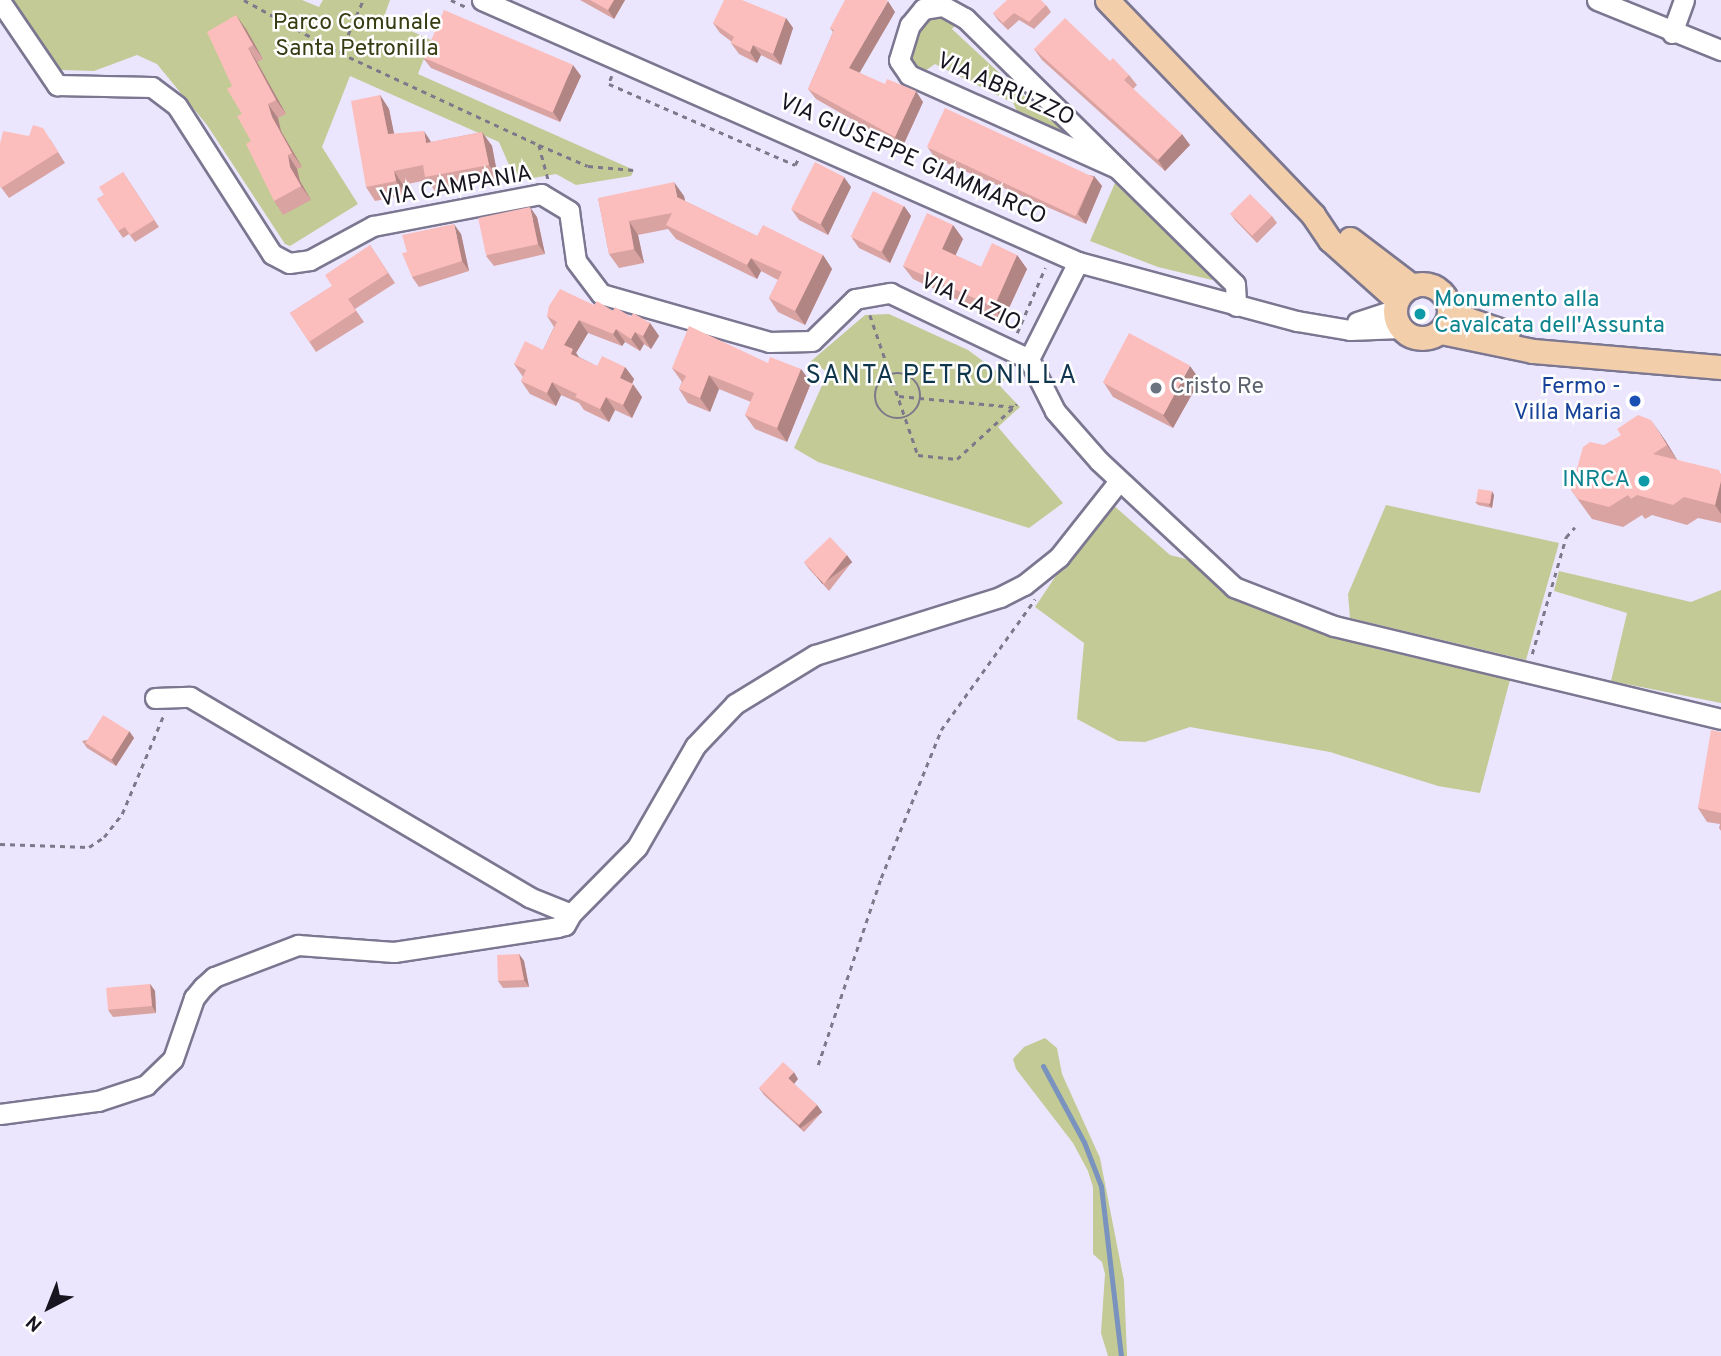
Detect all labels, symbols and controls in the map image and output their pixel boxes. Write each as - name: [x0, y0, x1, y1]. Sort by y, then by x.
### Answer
- park label: Parco Comunale Santa Petronilla: [273, 10, 441, 64]
- street label: VIA ABRUZZO: [931, 48, 1079, 134]
- street label: VIA GIUSEPPE GIAMMARCO: [774, 89, 1050, 233]
- street label: VIA CAMPANIA: [377, 161, 535, 215]
- street label: VIA LAZIO: [915, 268, 1025, 340]
- place label: Monumento alla Cavalcata dell'Assunta: [1434, 287, 1665, 341]
- marker: Monumento alla Cavalcata dell'Assunta: [1412, 306, 1428, 322]
- district label: SANTA PETRONILLA: [807, 361, 1077, 393]
- place label: Cristo Re: [1170, 374, 1264, 402]
- place label: Fermo - Villa Maria: [1514, 374, 1621, 428]
- marker: Cristo Re: [1148, 380, 1164, 396]
- marker: Fermo - Villa Maria: [1627, 393, 1643, 409]
- place label: INRCA: [1562, 467, 1630, 495]
- marker: INRCA: [1636, 473, 1652, 489]
- north arrow: [14, 1272, 84, 1342]
- text: N: [22, 1309, 48, 1336]

